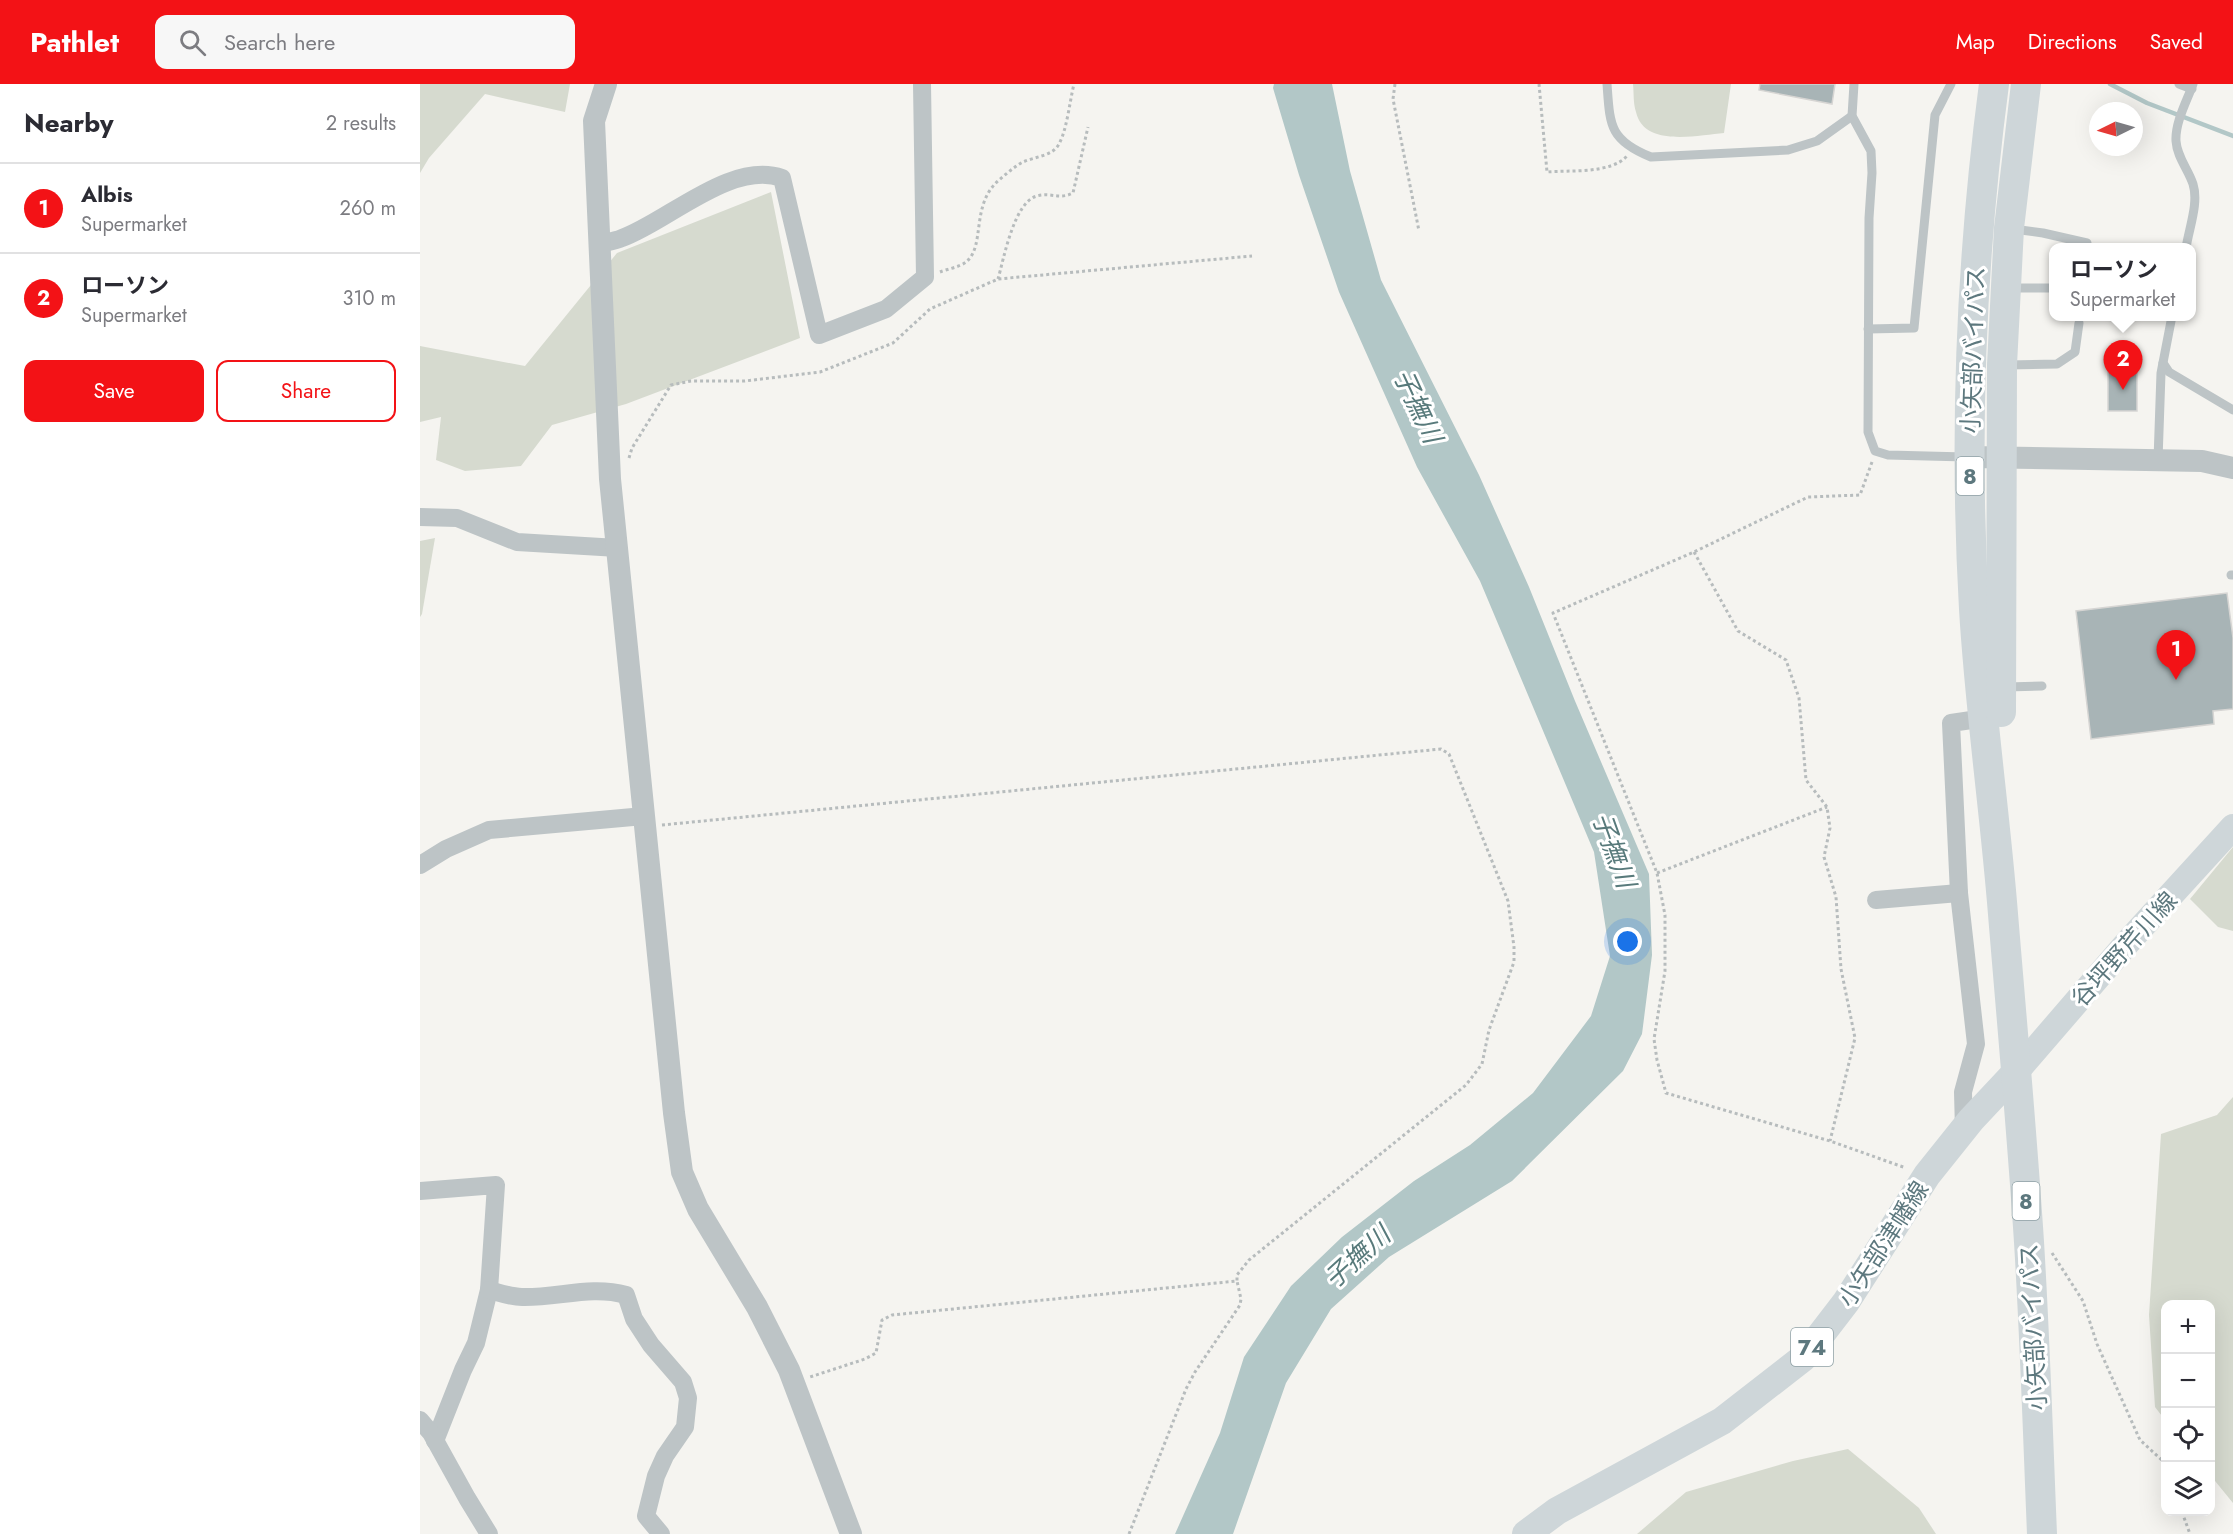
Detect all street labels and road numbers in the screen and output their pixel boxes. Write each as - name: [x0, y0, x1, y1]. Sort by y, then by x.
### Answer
- street label: 小矢部バイパス: [1953, 266, 1993, 434]
- road number: 8: [1956, 457, 1984, 495]
- street label: 谷坪野芹川線: [2063, 884, 2185, 1014]
- street label: 小矢部津幡線: [1829, 1174, 1937, 1314]
- road number: 8: [2012, 1182, 2040, 1220]
- street label: 小矢部バイパス: [2011, 1242, 2055, 1412]
- road number: 74: [1791, 1328, 1833, 1366]

